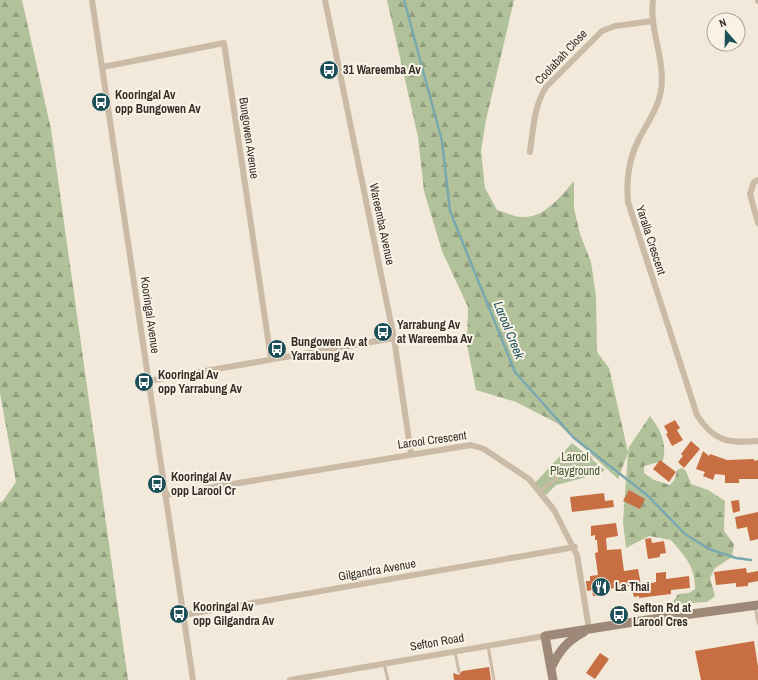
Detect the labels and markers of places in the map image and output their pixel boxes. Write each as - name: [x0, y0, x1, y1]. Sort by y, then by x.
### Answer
- bus stop icon: 31 Wareemba Av: [318, 59, 340, 81]
- place label: 31 Wareemba Av: [343, 62, 421, 78]
- place label: Kooringal Av opp Bungowen Av: [115, 87, 201, 117]
- bus stop icon: Kooringal Av opp Bungowen Av: [90, 91, 112, 113]
- place label: Yarrabung Av at Wareemba Av: [397, 317, 473, 347]
- bus stop icon: Yarrabung Av at Wareemba Av: [372, 321, 394, 343]
- place label: Bungowen Av at Yarrabung Av: [291, 334, 368, 364]
- bus stop icon: Bungowen Av at Yarrabung Av: [266, 338, 288, 360]
- place label: Kooringal Av opp Yarrabung Av: [158, 367, 242, 397]
- bus stop icon: Kooringal Av opp Yarrabung Av: [133, 371, 155, 393]
- place label: Kooringal Av opp Larool Cr: [171, 469, 236, 499]
- bus stop icon: Kooringal Av opp Larool Cr: [146, 473, 168, 495]
- restaurant icon: La Thai: [590, 576, 612, 598]
- place label: La Thai: [615, 579, 650, 595]
- place label: Kooringal Av opp Gilgandra Av: [193, 599, 275, 629]
- place label: Sefton Rd at Larool Cres: [633, 600, 692, 630]
- bus stop icon: Kooringal Av opp Gilgandra Av: [168, 603, 190, 625]
- bus stop icon: Sefton Rd at Larool Cres: [608, 604, 630, 626]

